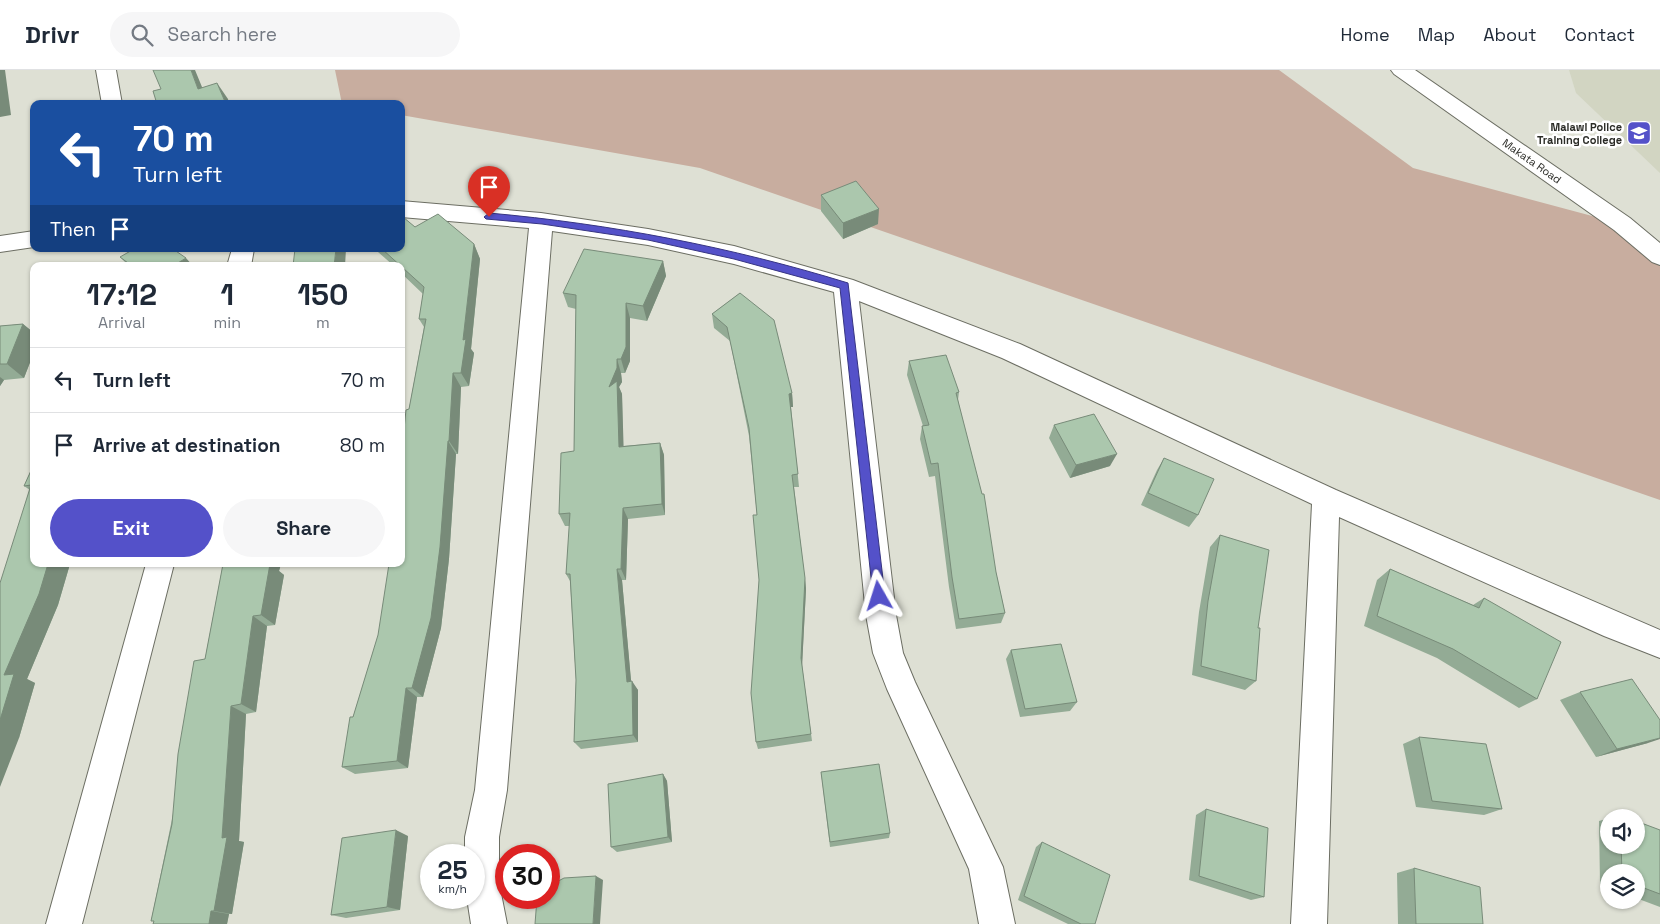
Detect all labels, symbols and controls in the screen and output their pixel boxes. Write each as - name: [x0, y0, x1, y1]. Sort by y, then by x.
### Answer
- search box: [110, 12, 460, 57]
- text: Drivr: [25, 19, 80, 50]
- icon: search: [128, 21, 156, 49]
- text: Search here: [168, 22, 277, 47]
- text: Home: [1341, 23, 1390, 46]
- text: Map: [1418, 23, 1455, 46]
- text: About: [1483, 23, 1537, 46]
- text: Contact: [1565, 23, 1635, 46]
- text: 70 m: [133, 117, 214, 161]
- icon: left: [50, 120, 115, 185]
- place label: Malawi Police Training College: [1537, 120, 1622, 147]
- school or university icon: Malawi Police Training College: [1626, 120, 1652, 146]
- street label: Makata Road: [1500, 136, 1564, 186]
- text: Turn left: [133, 160, 223, 188]
- pin: [468, 166, 510, 217]
- icon: arrive: [475, 173, 503, 201]
- icon: arrive: [106, 215, 134, 243]
- text: Then: [50, 217, 96, 242]
- text: 17:12: [87, 275, 157, 314]
- text: 1: [220, 275, 234, 314]
- text: 150: [298, 275, 349, 314]
- text: Arrival: [98, 312, 146, 333]
- text: min: [214, 312, 241, 333]
- text: m: [316, 312, 330, 333]
- icon: left: [50, 366, 78, 394]
- text: Turn left: [93, 368, 171, 393]
- text: 70 m: [341, 368, 385, 393]
- icon: arrive: [50, 431, 78, 459]
- text: Arrive at destination: [93, 433, 281, 458]
- text: 80 m: [340, 433, 385, 458]
- button: Exit: [50, 499, 213, 557]
- button: Share: [223, 499, 385, 557]
- position arrow: [852, 569, 904, 621]
- map controls: [1600, 809, 1645, 909]
- button: sound: [1600, 809, 1645, 854]
- speed limit sign: 30: [495, 844, 560, 909]
- text: 25: [438, 854, 467, 886]
- button: layers: [1600, 864, 1645, 909]
- text: km/h: [438, 881, 467, 897]

